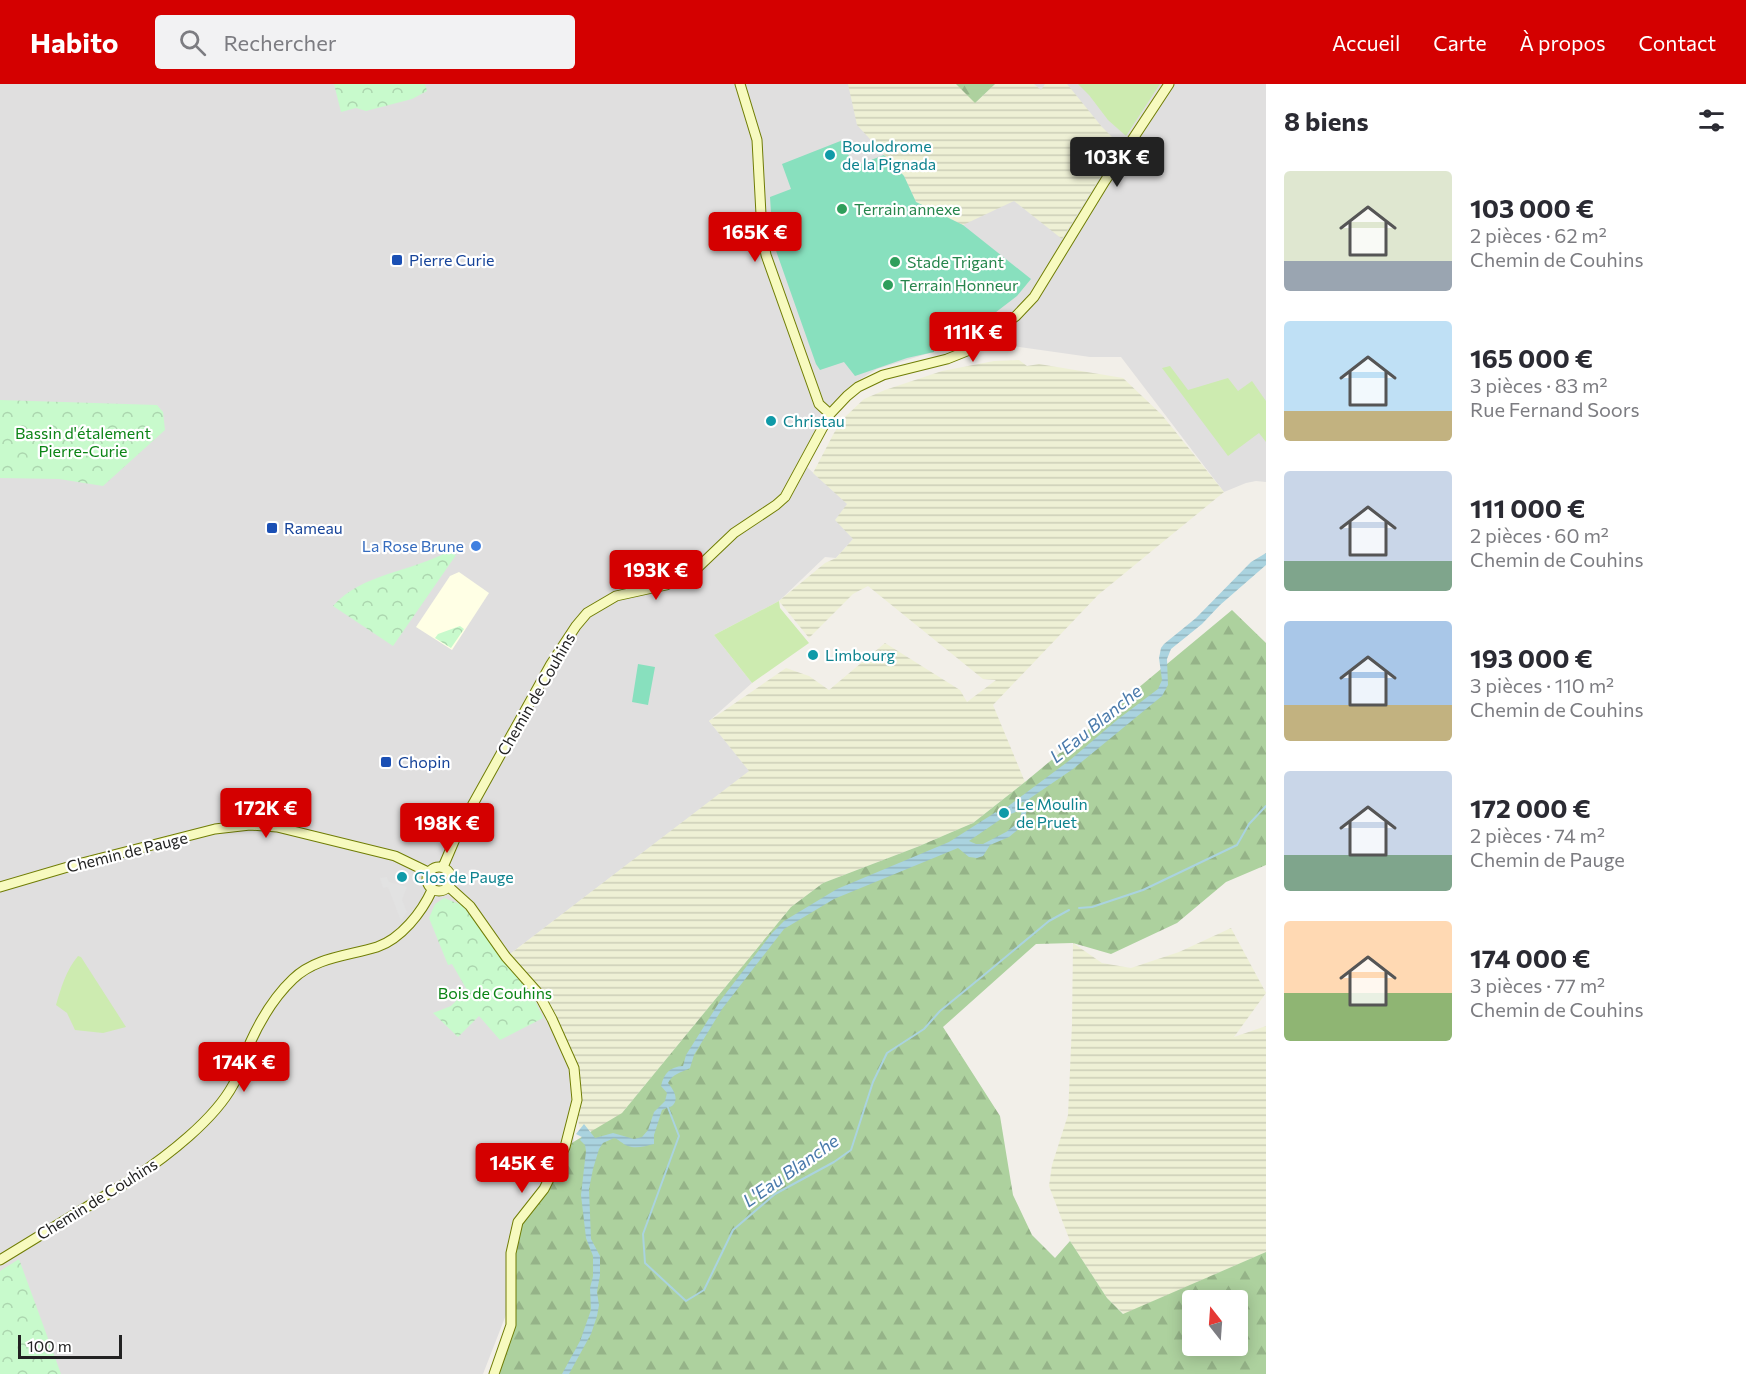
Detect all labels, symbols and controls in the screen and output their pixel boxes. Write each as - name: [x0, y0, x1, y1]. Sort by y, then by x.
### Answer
- search box: [155, 15, 575, 69]
- text: Habito: [30, 25, 119, 59]
- icon: search: [176, 26, 209, 59]
- text: Rechercher: [224, 29, 337, 56]
- text: Accueil: [1332, 30, 1400, 55]
- text: Carte: [1433, 30, 1487, 55]
- text: À propos: [1520, 30, 1605, 55]
- text: Contact: [1638, 30, 1716, 55]
- icon: filters: [1695, 104, 1728, 137]
- text: 8 biens: [1284, 105, 1369, 136]
- place label: Boulodrome de la Pignada: [842, 136, 936, 173]
- pin: 103K €: [1068, 137, 1166, 188]
- text: 103K €: [1084, 144, 1150, 168]
- marker: Boulodrome de la Pignada: [823, 148, 837, 162]
- text: 103 000 €: [1470, 192, 1594, 223]
- icon: home: [1332, 195, 1404, 267]
- place label: Terrain annexe: [854, 199, 961, 218]
- marker: Terrain annexe: [835, 202, 849, 216]
- pin: 165K €: [706, 212, 804, 263]
- text: 165K €: [723, 219, 787, 243]
- text: 2 pièces · 62 m²: [1470, 223, 1607, 247]
- text: Chemin de Couhins: [1470, 247, 1644, 271]
- place label: Pierre Curie: [409, 250, 494, 269]
- place label: Stade Trigant: [907, 252, 1004, 271]
- marker: Pierre Curie: [390, 253, 404, 267]
- marker: Stade Trigant: [888, 255, 902, 269]
- place label: Terrain Honneur: [900, 275, 1019, 294]
- marker: Terrain Honneur: [881, 278, 895, 292]
- pin: 111K €: [924, 312, 1022, 363]
- text: 111K €: [943, 319, 1003, 343]
- text: 165 000 €: [1470, 342, 1593, 373]
- icon: home: [1332, 345, 1404, 417]
- text: 3 pièces · 83 m²: [1470, 373, 1608, 397]
- text: Rue Fernand Soors: [1470, 397, 1640, 421]
- place label: Christau: [783, 411, 845, 430]
- marker: Christau: [764, 414, 778, 428]
- park label: Bassin d'étalement Pierre-Curie: [15, 423, 151, 460]
- text: 111 000 €: [1470, 492, 1585, 523]
- icon: home: [1332, 495, 1404, 567]
- place label: Rameau: [284, 518, 343, 537]
- marker: Rameau: [265, 521, 279, 535]
- text: 2 pièces · 60 m²: [1470, 523, 1609, 547]
- place label: La Rose Brune: [362, 536, 464, 555]
- marker: La Rose Brune: [469, 539, 483, 553]
- text: Chemin de Couhins: [1470, 547, 1644, 571]
- pin: 193K €: [607, 550, 705, 601]
- text: 193K €: [624, 557, 688, 581]
- street label: Chemin de Couhins: [493, 629, 578, 759]
- text: 193 000 €: [1470, 642, 1593, 673]
- place label: Limbourg: [825, 645, 896, 664]
- icon: home: [1332, 645, 1404, 717]
- marker: Limbourg: [806, 648, 820, 662]
- text: 3 pièces · 110 m²: [1470, 673, 1614, 697]
- water label: L'Eau Blanche: [1045, 679, 1146, 767]
- text: Chemin de Couhins: [1470, 697, 1644, 721]
- place label: Chopin: [398, 752, 450, 771]
- marker: Chopin: [379, 755, 393, 769]
- pin: 172K €: [217, 788, 315, 839]
- text: 172 000 €: [1470, 792, 1591, 823]
- place label: Le Moulin de Pruet: [1016, 794, 1088, 831]
- text: 172K €: [234, 795, 298, 819]
- icon: home: [1332, 795, 1404, 867]
- pin: 198K €: [398, 803, 496, 854]
- marker: Le Moulin de Pruet: [997, 806, 1011, 820]
- text: 198K €: [414, 810, 480, 834]
- text: 2 pièces · 74 m²: [1470, 823, 1605, 847]
- street label: Chemin de Pauge: [64, 827, 189, 876]
- text: Chemin de Pauge: [1470, 847, 1625, 871]
- place label: Clos de Pauge: [414, 867, 514, 886]
- marker: Clos de Pauge: [395, 870, 409, 884]
- text: 174 000 €: [1470, 942, 1591, 973]
- icon: home: [1332, 945, 1404, 1017]
- text: 3 pièces · 77 m²: [1470, 973, 1605, 997]
- park label: Bois de Couhins: [438, 983, 552, 1002]
- text: Chemin de Couhins: [1470, 997, 1644, 1021]
- pin: 174K €: [195, 1042, 293, 1093]
- text: 174K €: [213, 1049, 275, 1073]
- water label: L'Eau Blanche: [738, 1129, 843, 1211]
- pin: 145K €: [473, 1143, 571, 1194]
- text: 145K €: [490, 1150, 554, 1174]
- street label: Chemin de Couhins: [33, 1154, 161, 1243]
- north arrow: [1182, 1290, 1248, 1356]
- map controls: [1182, 1290, 1248, 1356]
- scale bar: [18, 1332, 122, 1360]
- text: 100 m: [27, 1336, 72, 1355]

